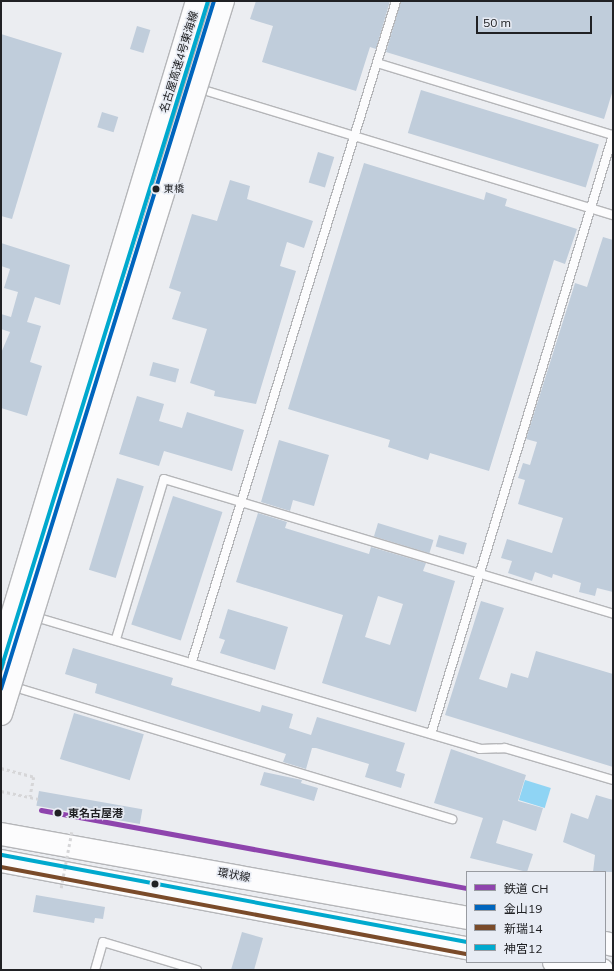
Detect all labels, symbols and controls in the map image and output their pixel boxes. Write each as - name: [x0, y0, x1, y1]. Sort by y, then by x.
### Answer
- scale bar: [478, 8, 594, 34]
- street label: 名古屋高速4号東海線: [157, 10, 201, 114]
- text: 50 m: [483, 15, 511, 30]
- place label: 東橋: [164, 183, 184, 195]
- marker: 東橋: [151, 184, 161, 194]
- marker: 東名古屋港: [51, 806, 65, 820]
- place label: 東名古屋港: [68, 806, 123, 820]
- street label: 環状線: [217, 866, 251, 884]
- legend: [466, 871, 606, 963]
- unlabelled marker: [150, 879, 160, 889]
- text: 鉄道 CH: [504, 881, 549, 896]
- text: 金山19: [504, 901, 542, 916]
- text: 新瑞14: [504, 921, 542, 936]
- text: 神宮12: [504, 941, 542, 956]

